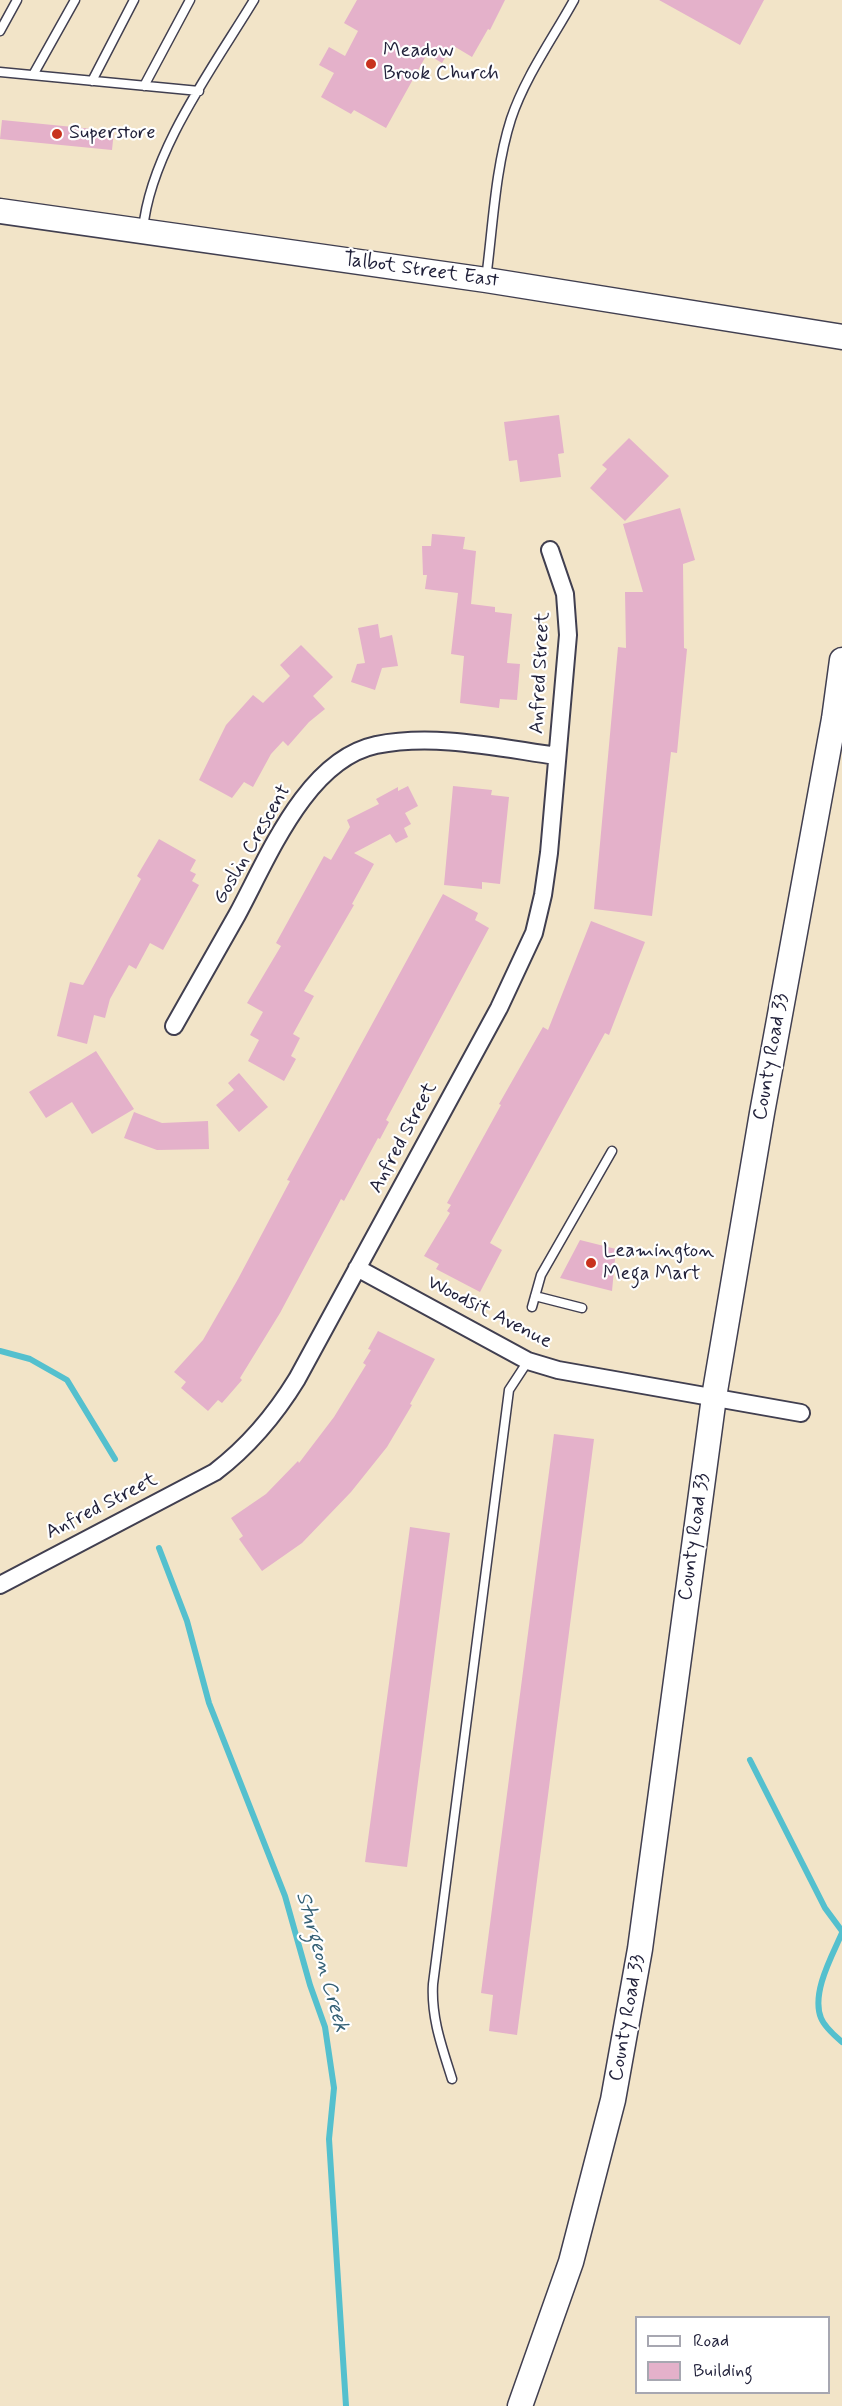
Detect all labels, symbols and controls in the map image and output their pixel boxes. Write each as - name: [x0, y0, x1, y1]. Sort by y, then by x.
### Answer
- place label: Meadow Brook Church: [383, 40, 499, 87]
- marker: Meadow Brook Church: [364, 57, 378, 71]
- place label: Superstore: [69, 122, 155, 146]
- marker: Superstore: [50, 127, 64, 141]
- street label: Talbot Street East: [342, 248, 500, 294]
- street label: Anfred Street: [526, 611, 556, 735]
- street label: Goslin Crescent: [209, 781, 297, 909]
- street label: County Road 33: [749, 992, 795, 1122]
- street label: Anfred Street: [365, 1078, 443, 1198]
- place label: Leamington Mega Mart: [603, 1240, 714, 1287]
- marker: Leamington Mega Mart: [584, 1256, 598, 1270]
- street label: Woodsit Avenue: [423, 1271, 555, 1355]
- street label: Anfred Street: [42, 1469, 162, 1545]
- street label: County Road 33: [674, 1472, 716, 1602]
- water label: Sturgeon Creek: [289, 1889, 353, 2035]
- street label: County Road 33: [605, 1953, 651, 2083]
- legend: [635, 2316, 830, 2394]
- text: Road: [693, 2329, 729, 2353]
- text: Building: [693, 2359, 753, 2383]

